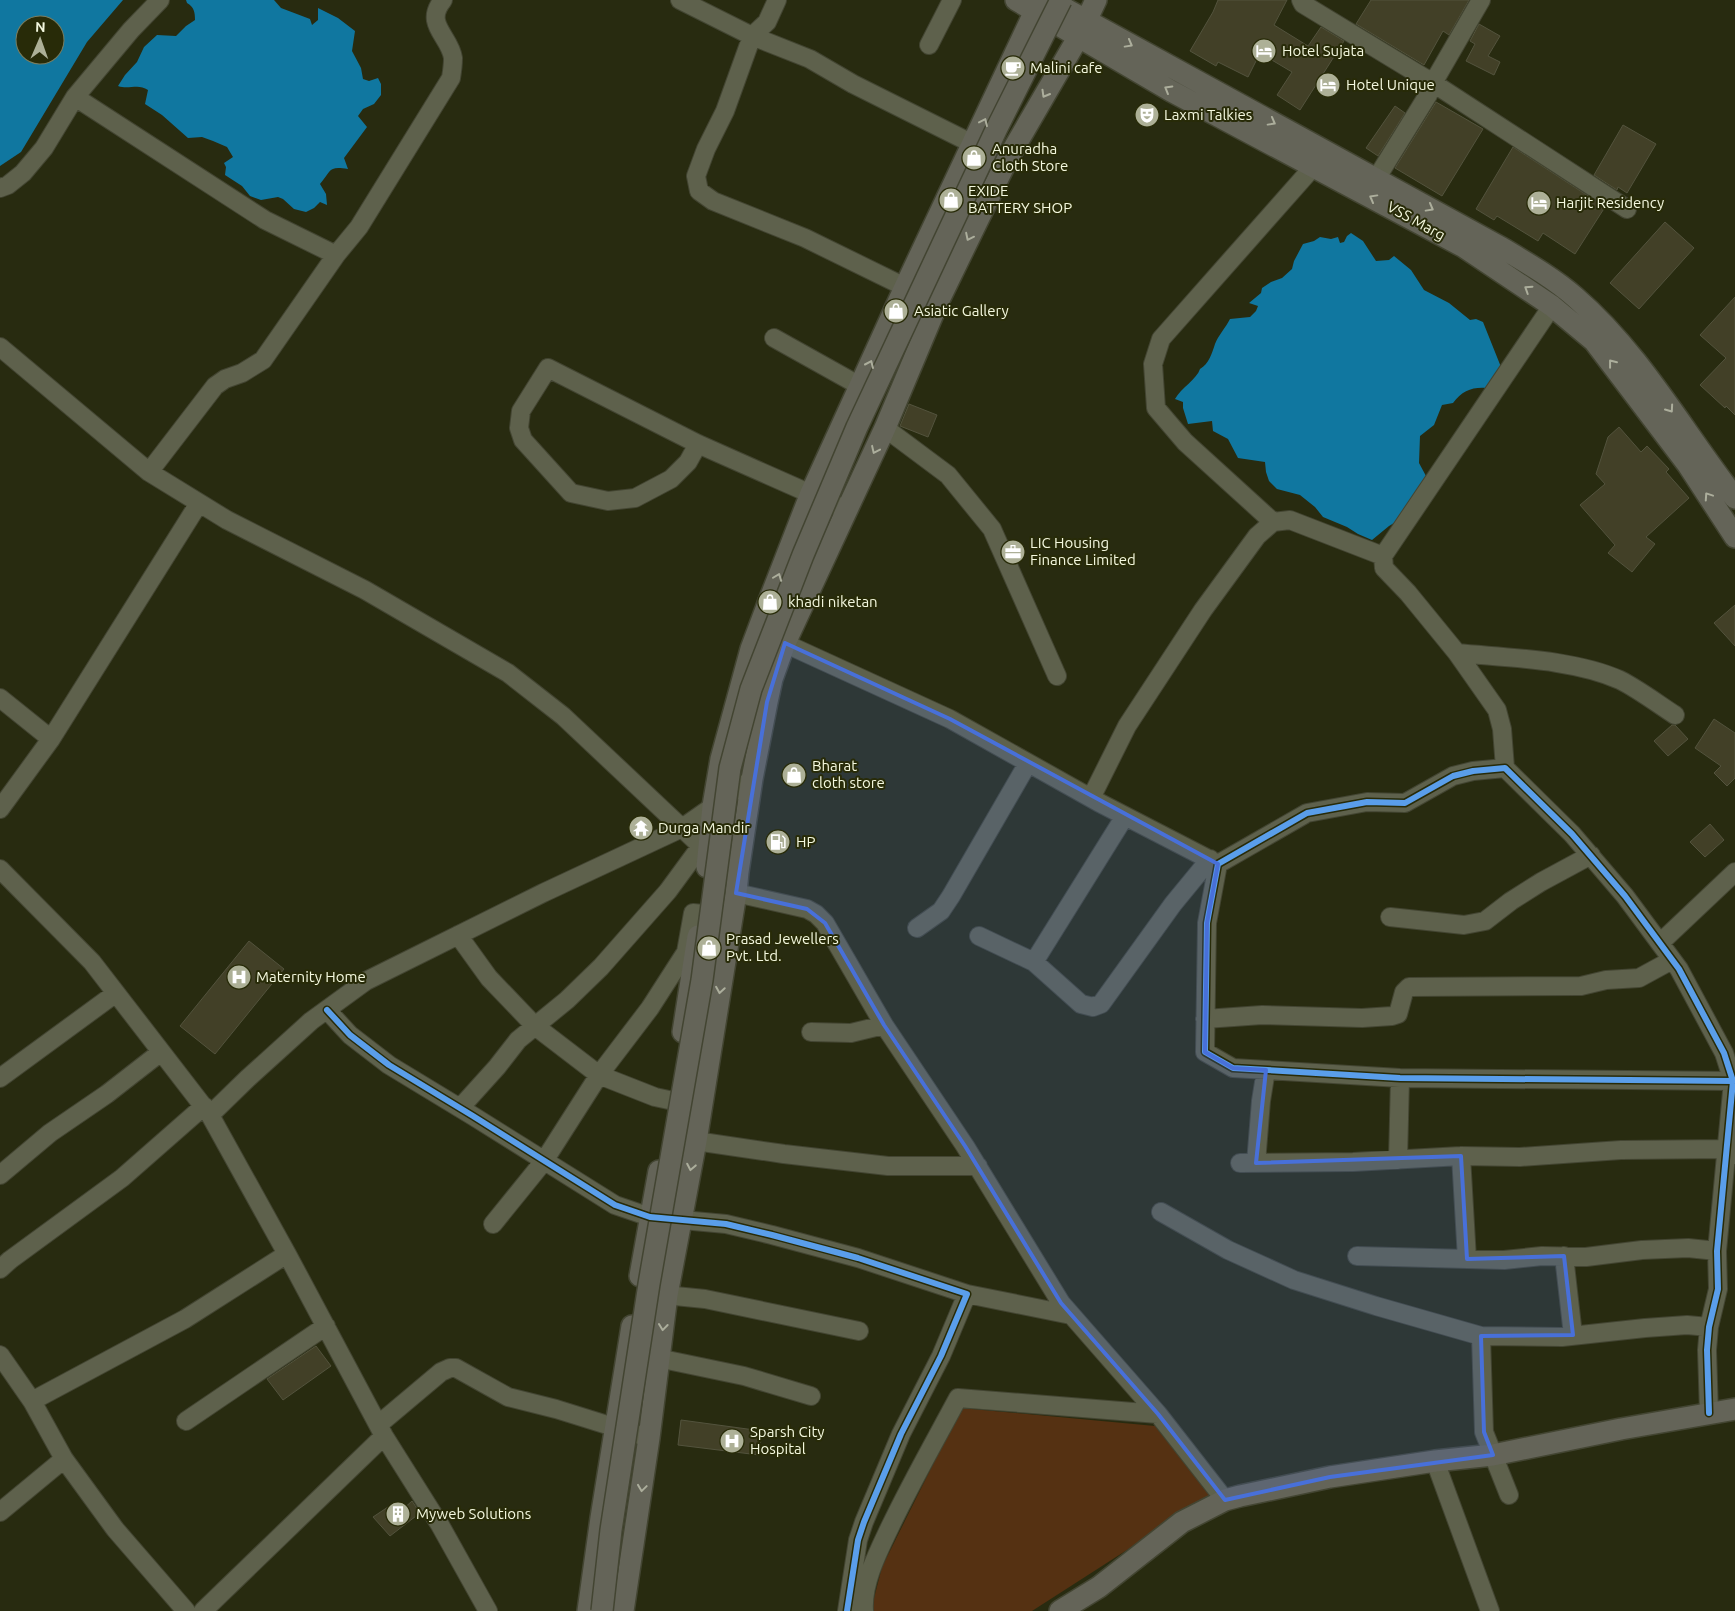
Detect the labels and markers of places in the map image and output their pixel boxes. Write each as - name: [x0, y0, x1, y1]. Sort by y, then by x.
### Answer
- hotel icon: Hotel Sujata: [1251, 38, 1277, 64]
- place label: Hotel Sujata: [1282, 42, 1364, 59]
- cafe icon: Malini cafe: [1000, 55, 1026, 81]
- place label: Malini cafe: [1030, 59, 1103, 76]
- hotel icon: Hotel Unique: [1315, 72, 1341, 98]
- place label: Hotel Unique: [1346, 76, 1435, 93]
- theatre icon: Laxmi Talkies: [1134, 102, 1160, 128]
- place label: Laxmi Talkies: [1164, 106, 1252, 123]
- place label: Anuradha Cloth Store: [992, 140, 1068, 174]
- shop icon: Anuradha Cloth Store: [961, 145, 987, 171]
- place label: EXIDE BATTERY SHOP: [968, 182, 1072, 216]
- shop icon: EXIDE BATTERY SHOP: [938, 187, 964, 213]
- hotel icon: Harjit Residency: [1526, 190, 1552, 216]
- place label: Harjit Residency: [1556, 194, 1664, 211]
- shop icon: Asiatic Gallery: [883, 298, 909, 324]
- place label: Asiatic Gallery: [914, 302, 1009, 319]
- place label: LIC Housing Finance Limited: [1030, 534, 1136, 568]
- office icon: LIC Housing Finance Limited: [1000, 539, 1026, 565]
- shop icon: khadi niketan: [757, 589, 783, 615]
- place label: khadi niketan: [788, 593, 878, 610]
- place label: Bharat cloth store: [812, 757, 885, 791]
- shop icon: Bharat cloth store: [781, 762, 807, 788]
- temple icon: Durga Mandir: [628, 815, 654, 841]
- place label: Durga Mandir: [658, 819, 750, 836]
- fuel station icon: HP: [765, 829, 791, 855]
- place label: HP: [796, 833, 815, 850]
- place label: Prasad Jewellers Pvt. Ltd.: [726, 930, 839, 964]
- shop icon: Prasad Jewellers Pvt. Ltd.: [696, 935, 722, 961]
- hospital icon: Maternity Home: [226, 964, 252, 990]
- place label: Maternity Home: [256, 968, 366, 985]
- place label: Sparsh City Hospital: [750, 1423, 825, 1457]
- hospital icon: Sparsh City Hospital: [719, 1428, 745, 1454]
- building icon: Myweb Solutions: [385, 1501, 411, 1527]
- place label: Myweb Solutions: [416, 1505, 531, 1522]

